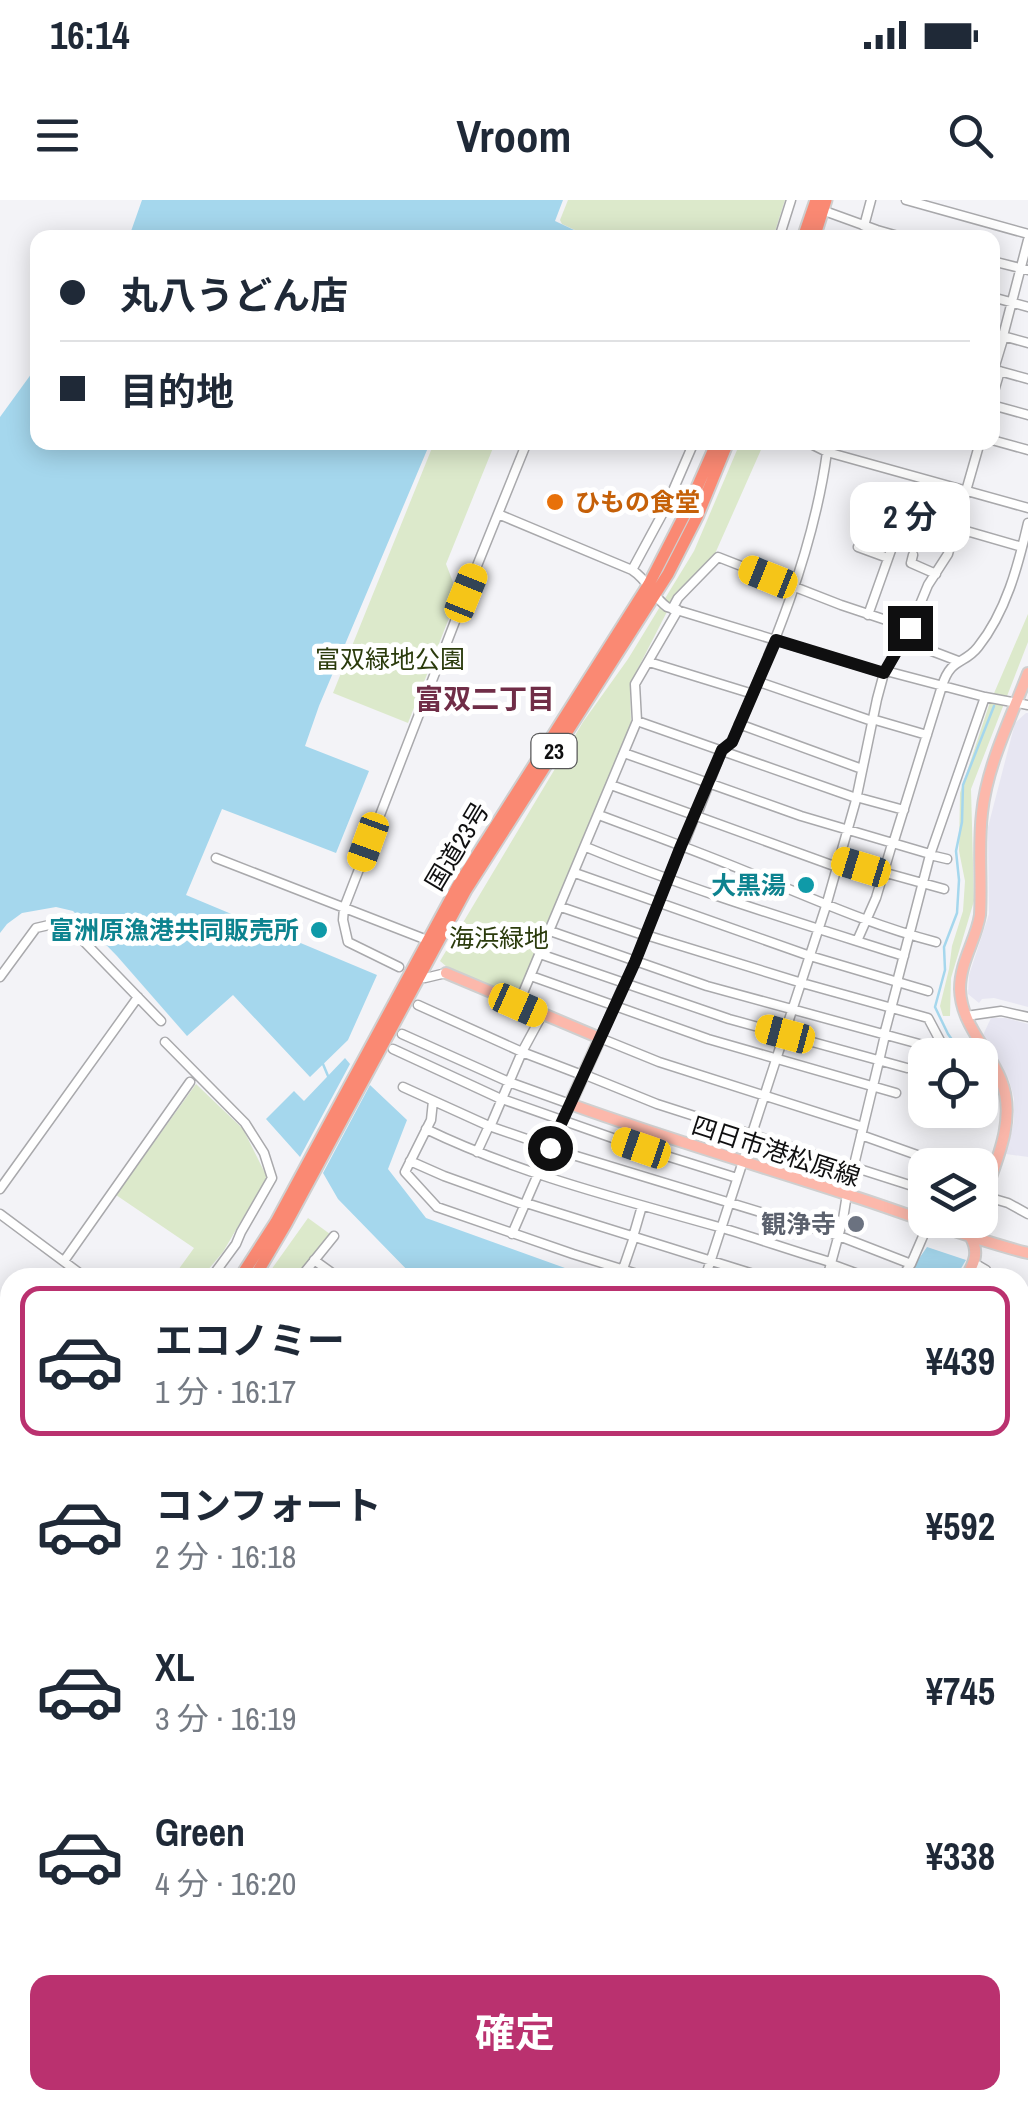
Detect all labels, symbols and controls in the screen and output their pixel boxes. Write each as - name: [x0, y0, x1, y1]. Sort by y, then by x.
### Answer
- text: 16:14: [50, 10, 130, 61]
- text: Vroom: [457, 105, 571, 166]
- icon: menu: [30, 108, 85, 163]
- icon: search: [943, 108, 998, 163]
- text: 丸八うどん店: [120, 270, 348, 321]
- text: 目的地: [120, 366, 234, 417]
- callout: 2 分: [850, 483, 970, 553]
- place label: ひもの食堂: [575, 485, 700, 519]
- marker: ひもの食堂: [544, 491, 566, 513]
- text: 2 分: [883, 495, 937, 538]
- car: [735, 552, 801, 602]
- car: [441, 560, 491, 626]
- route end: [888, 606, 933, 651]
- park label: 富双緑地公園: [315, 642, 465, 676]
- district label: 富双二丁目: [415, 680, 555, 718]
- road number: 23: [532, 734, 576, 768]
- street label: 国道23号: [417, 795, 497, 897]
- car: [344, 809, 392, 875]
- car: [828, 844, 894, 890]
- place label: 大黒湯: [711, 868, 786, 902]
- marker: 大黒湯: [795, 874, 817, 896]
- place label: 富洲原漁港共同販売所: [49, 913, 299, 947]
- marker: 富洲原漁港共同販売所: [308, 919, 330, 941]
- park label: 海浜緑地: [449, 921, 549, 955]
- car: [484, 979, 552, 1031]
- car: [752, 1012, 818, 1056]
- map controls: [908, 1038, 998, 1238]
- button: locate: [908, 1038, 998, 1128]
- street label: 四日市港松原線: [688, 1108, 864, 1194]
- car: [608, 1124, 674, 1172]
- route start: [528, 1126, 573, 1171]
- button: layers: [908, 1148, 998, 1238]
- place label: 観浄寺: [761, 1207, 836, 1241]
- marker: 観浄寺: [845, 1213, 867, 1235]
- text: エコノミー: [155, 1315, 345, 1366]
- icon: car: [35, 1316, 125, 1406]
- text: ¥439: [926, 1336, 995, 1387]
- text: 1 分 · 16:17: [155, 1370, 296, 1413]
- text: コンフォート: [155, 1480, 382, 1531]
- icon: car: [35, 1481, 125, 1571]
- text: ¥592: [926, 1501, 995, 1552]
- text: 2 分 · 16:18: [155, 1535, 296, 1578]
- text: XL: [155, 1642, 195, 1693]
- icon: car: [35, 1646, 125, 1736]
- text: ¥745: [926, 1666, 995, 1717]
- text: 3 分 · 16:19: [155, 1697, 296, 1740]
- text: Green: [155, 1807, 245, 1858]
- icon: car: [35, 1811, 125, 1901]
- text: ¥338: [926, 1831, 995, 1882]
- text: 4 分 · 16:20: [155, 1862, 296, 1905]
- button: 確定: [30, 1975, 1000, 2090]

